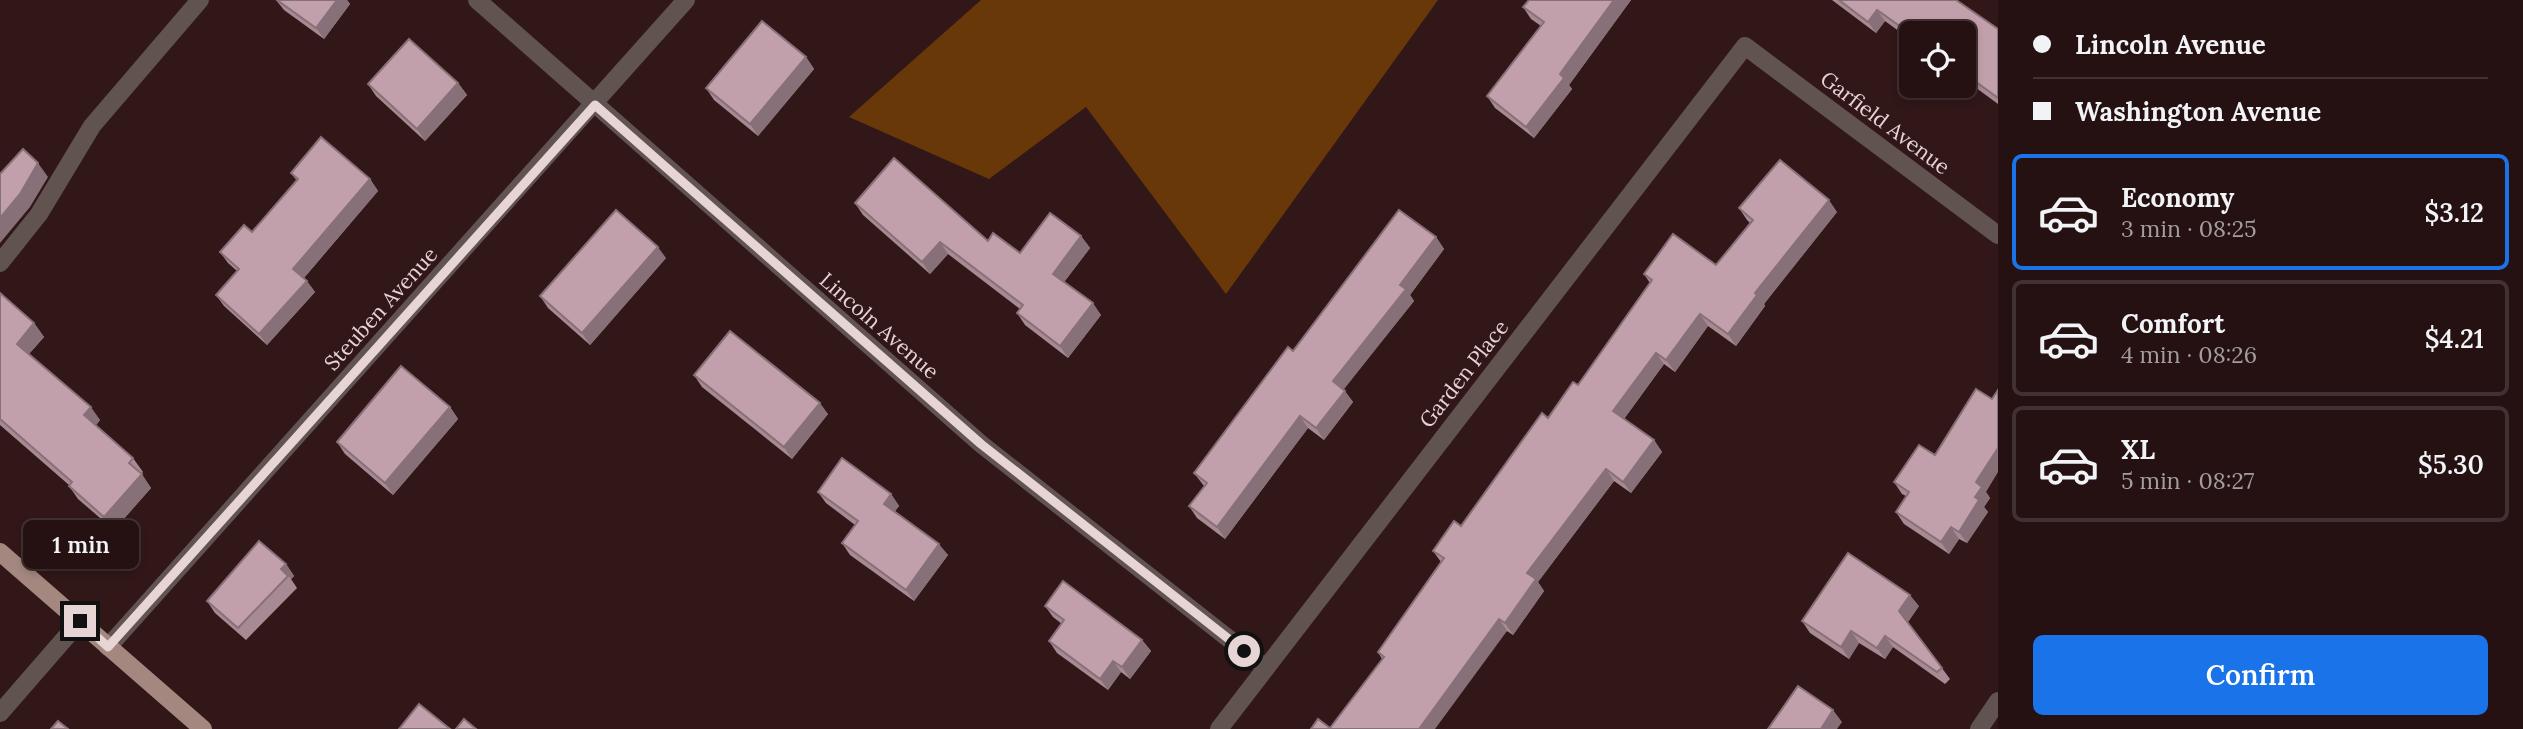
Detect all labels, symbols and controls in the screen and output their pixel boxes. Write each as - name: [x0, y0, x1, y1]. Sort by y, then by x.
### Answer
- map controls: [1899, 21, 1976, 98]
- button: locate: [1899, 21, 1976, 98]
- text: Lincoln Avenue: [2075, 28, 2266, 61]
- street label: Garfield Avenue: [1815, 65, 1956, 180]
- text: Washington Avenue: [2075, 95, 2321, 128]
- icon: car: [2037, 181, 2100, 244]
- text: Economy: [2121, 181, 2234, 214]
- text: $3.12: [2424, 196, 2484, 229]
- text: 3 min · 08:25: [2121, 214, 2257, 243]
- street label: Steuben Avenue: [318, 241, 443, 376]
- street label: Lincoln Avenue: [814, 266, 945, 385]
- icon: car: [2037, 307, 2100, 370]
- text: Comfort: [2121, 307, 2225, 340]
- street label: Garden Place: [1413, 314, 1514, 433]
- text: $4.21: [2425, 322, 2484, 355]
- text: 4 min · 08:26: [2121, 340, 2257, 369]
- icon: car: [2037, 433, 2100, 496]
- text: XL: [2121, 433, 2155, 466]
- text: $5.30: [2418, 448, 2484, 481]
- text: 5 min · 08:27: [2121, 466, 2254, 495]
- callout: 1 min: [22, 520, 138, 568]
- text: 1 min: [52, 530, 110, 559]
- route end: [64, 605, 96, 637]
- route start: [1228, 635, 1260, 667]
- button: Confirm: [2033, 635, 2488, 715]

